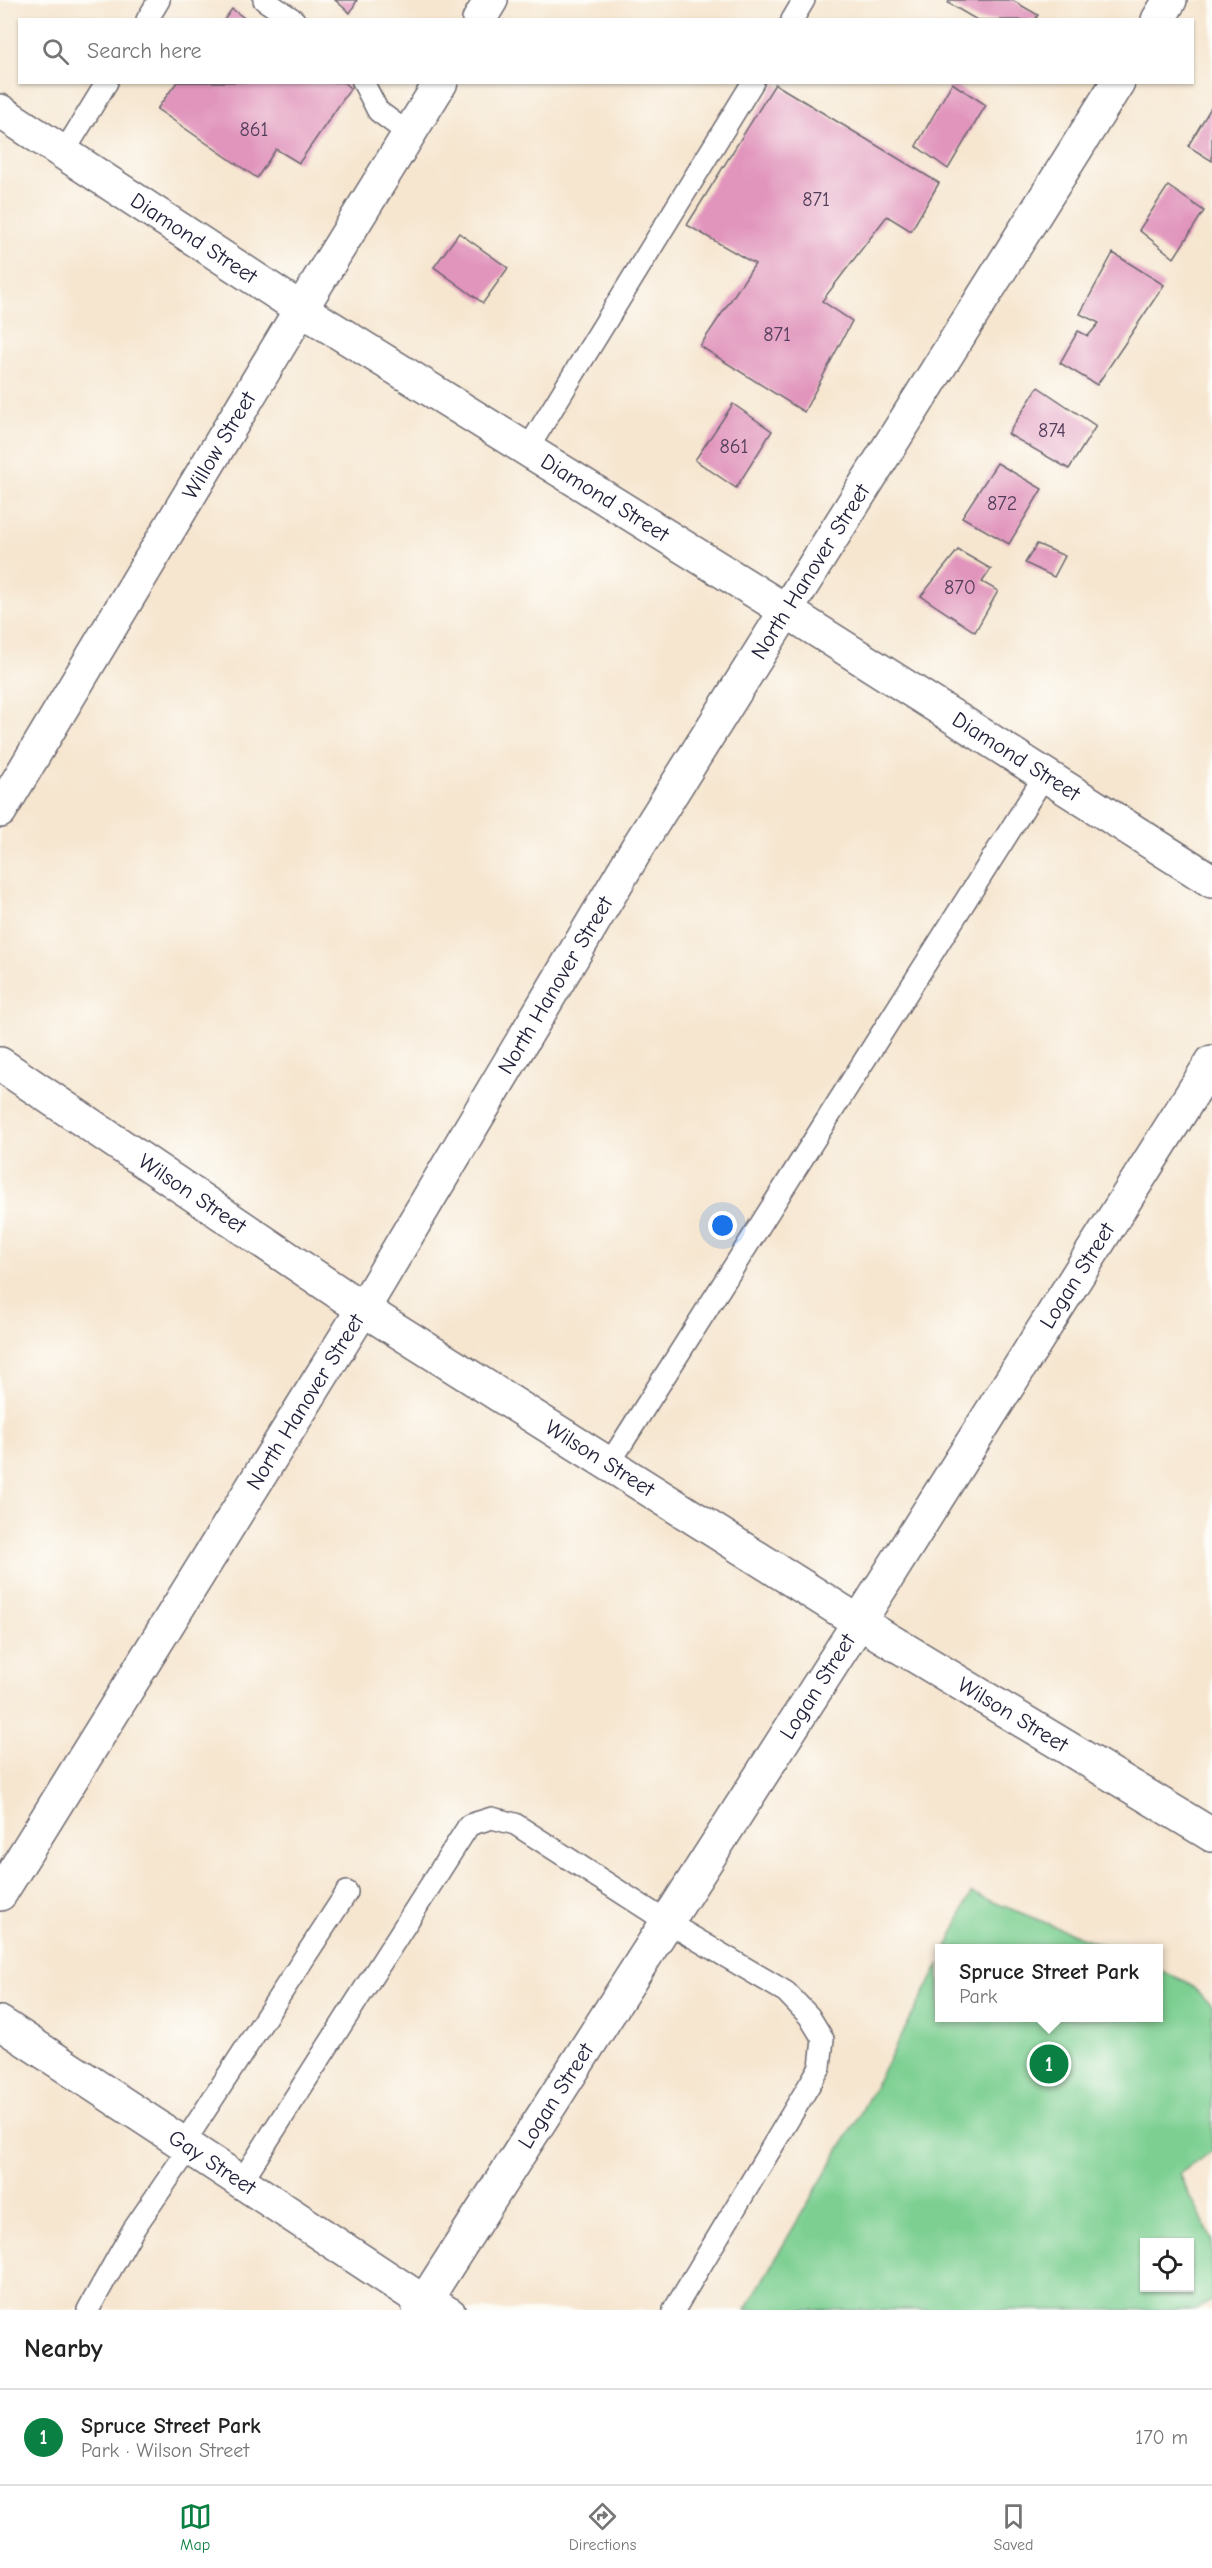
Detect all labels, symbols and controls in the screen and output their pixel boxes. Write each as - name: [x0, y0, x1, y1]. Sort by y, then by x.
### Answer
- search box: [18, 18, 1194, 84]
- icon: search: [39, 35, 72, 68]
- text: Search here: [87, 38, 202, 64]
- house number: 861: [239, 118, 269, 141]
- street label: Diamond Street: [126, 187, 263, 290]
- house number: 871: [802, 188, 830, 211]
- house number: 871: [763, 323, 791, 346]
- street label: Willow Street: [177, 387, 262, 504]
- house number: 874: [1038, 419, 1066, 442]
- house number: 861: [719, 435, 749, 458]
- street label: Diamond Street: [536, 448, 674, 548]
- street label: North Hanover Street: [746, 479, 876, 664]
- house number: 872: [987, 492, 1017, 515]
- house number: 870: [944, 576, 976, 599]
- street label: Diamond Street: [947, 706, 1085, 807]
- street label: North Hanover Street: [493, 891, 619, 1079]
- street label: Wilson Street: [134, 1148, 252, 1240]
- your location: [708, 1211, 737, 1240]
- street label: Logan Street: [1034, 1217, 1121, 1333]
- street label: North Hanover Street: [241, 1309, 370, 1495]
- street label: Wilson Street: [540, 1414, 660, 1503]
- street label: Logan Street: [774, 1628, 861, 1744]
- street label: Wilson Street: [953, 1672, 1073, 1758]
- popup: [935, 1944, 1163, 2022]
- text: Spruce Street Park: [959, 1959, 1139, 1985]
- text: Park: [959, 1985, 997, 2008]
- street label: Logan Street: [513, 2038, 600, 2154]
- pin: 1: [1030, 2042, 1068, 2086]
- street label: Gay Street: [163, 2124, 261, 2201]
- map controls: [1140, 2238, 1194, 2292]
- button: locate: [1140, 2238, 1194, 2292]
- text: Nearby: [24, 2334, 103, 2364]
- text: Spruce Street Park: [81, 2413, 261, 2439]
- text: 1: [40, 2426, 47, 2449]
- text: 170 m: [1135, 2426, 1188, 2449]
- text: Park · Wilson Street: [81, 2439, 249, 2462]
- tab: Map: [179, 2500, 212, 2554]
- tab: Directions: [569, 2500, 636, 2554]
- tab: Saved: [993, 2500, 1033, 2554]

